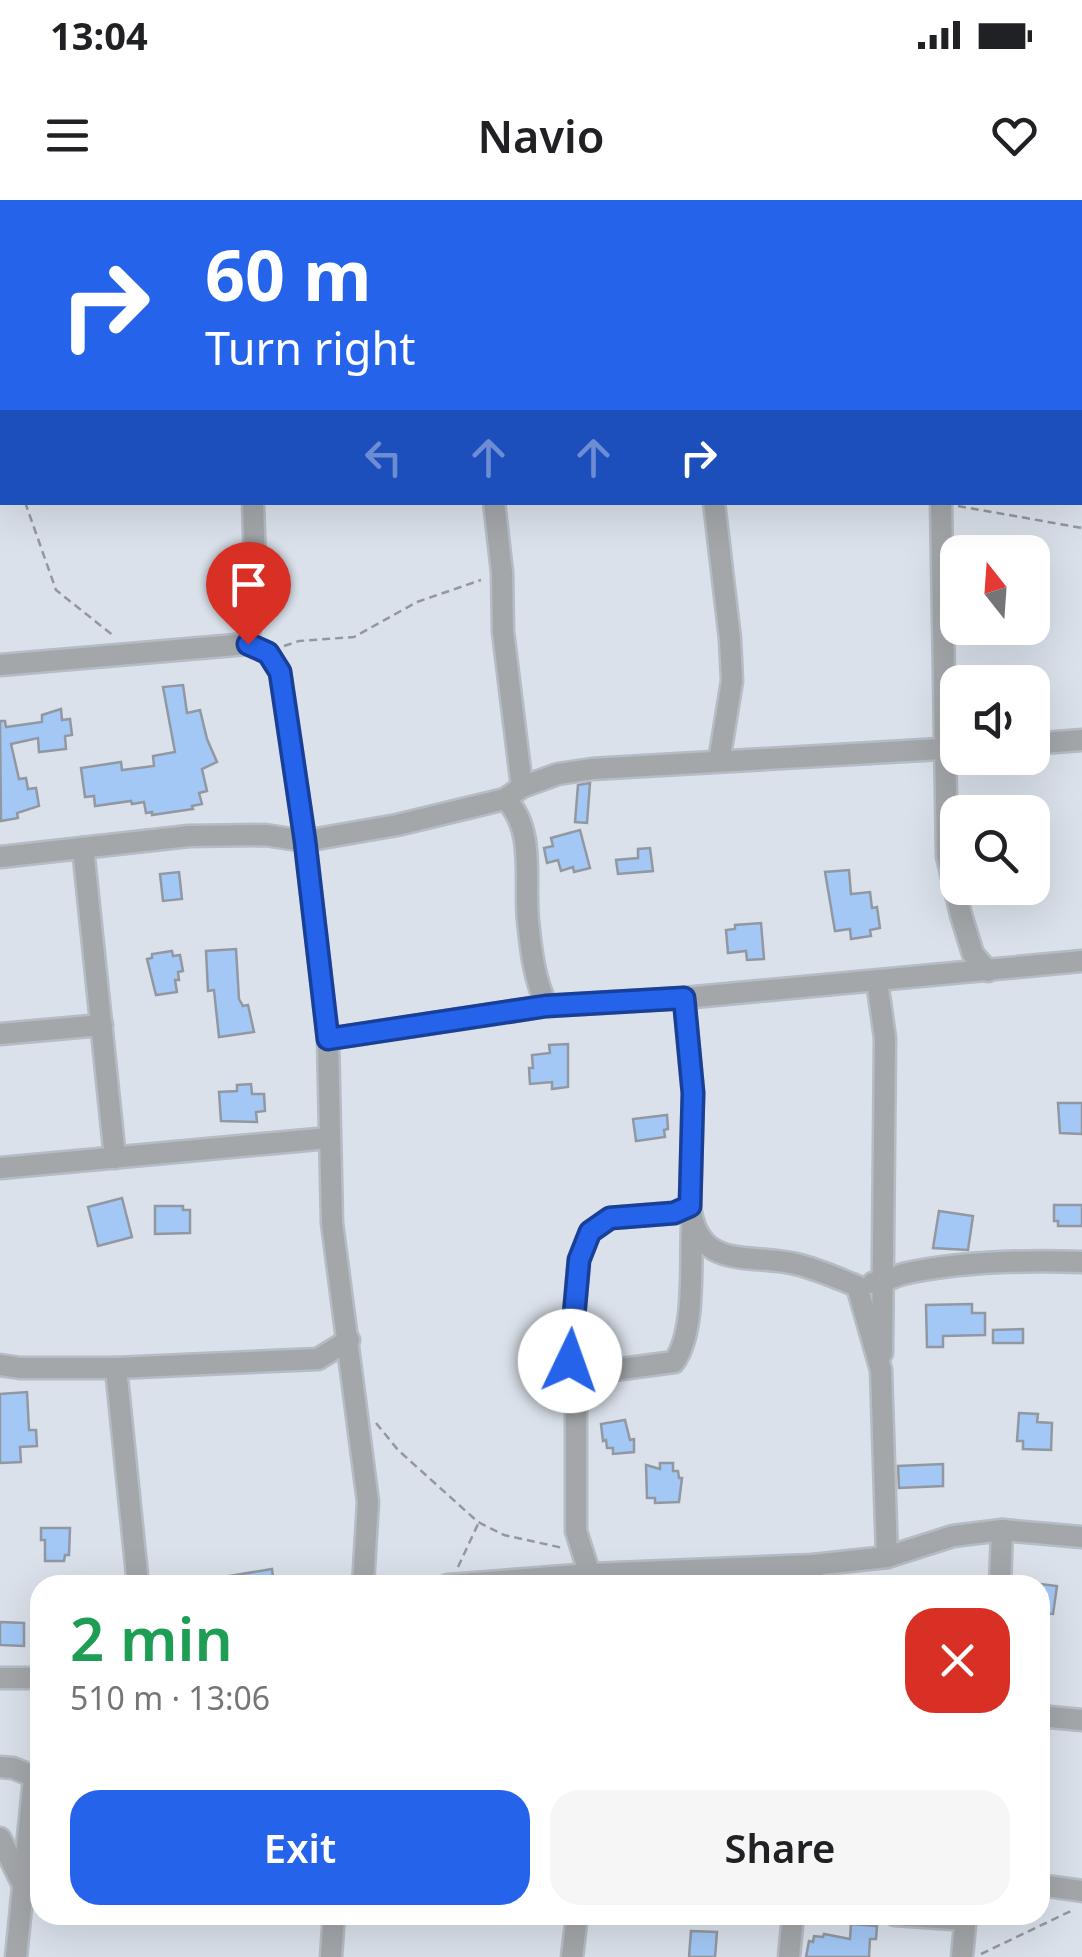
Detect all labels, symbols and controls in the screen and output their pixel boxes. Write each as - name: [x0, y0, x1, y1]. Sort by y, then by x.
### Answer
- text: 13:04: [50, 9, 148, 61]
- text: Navio: [477, 105, 605, 166]
- icon: menu: [40, 108, 95, 163]
- icon: heart: [987, 108, 1042, 163]
- text: 60 m: [205, 226, 372, 322]
- icon: right: [40, 240, 170, 370]
- text: Turn right: [205, 317, 416, 378]
- icon: left: [356, 430, 411, 485]
- icon: ahead: [461, 430, 516, 485]
- icon: ahead: [566, 430, 621, 485]
- icon: right: [671, 430, 726, 485]
- north arrow: [940, 535, 1050, 645]
- map controls: [940, 535, 1050, 905]
- pin: [206, 542, 291, 645]
- icon: arrive: [221, 557, 276, 612]
- button: sound: [940, 665, 1050, 775]
- button: search: [940, 795, 1050, 905]
- position arrow: [518, 1309, 622, 1413]
- text: 2 min: [70, 1597, 233, 1679]
- button: close: [905, 1608, 1010, 1713]
- text: 510 m · 13:06: [70, 1676, 270, 1719]
- button: Exit: [70, 1790, 530, 1905]
- button: Share: [550, 1790, 1010, 1905]

